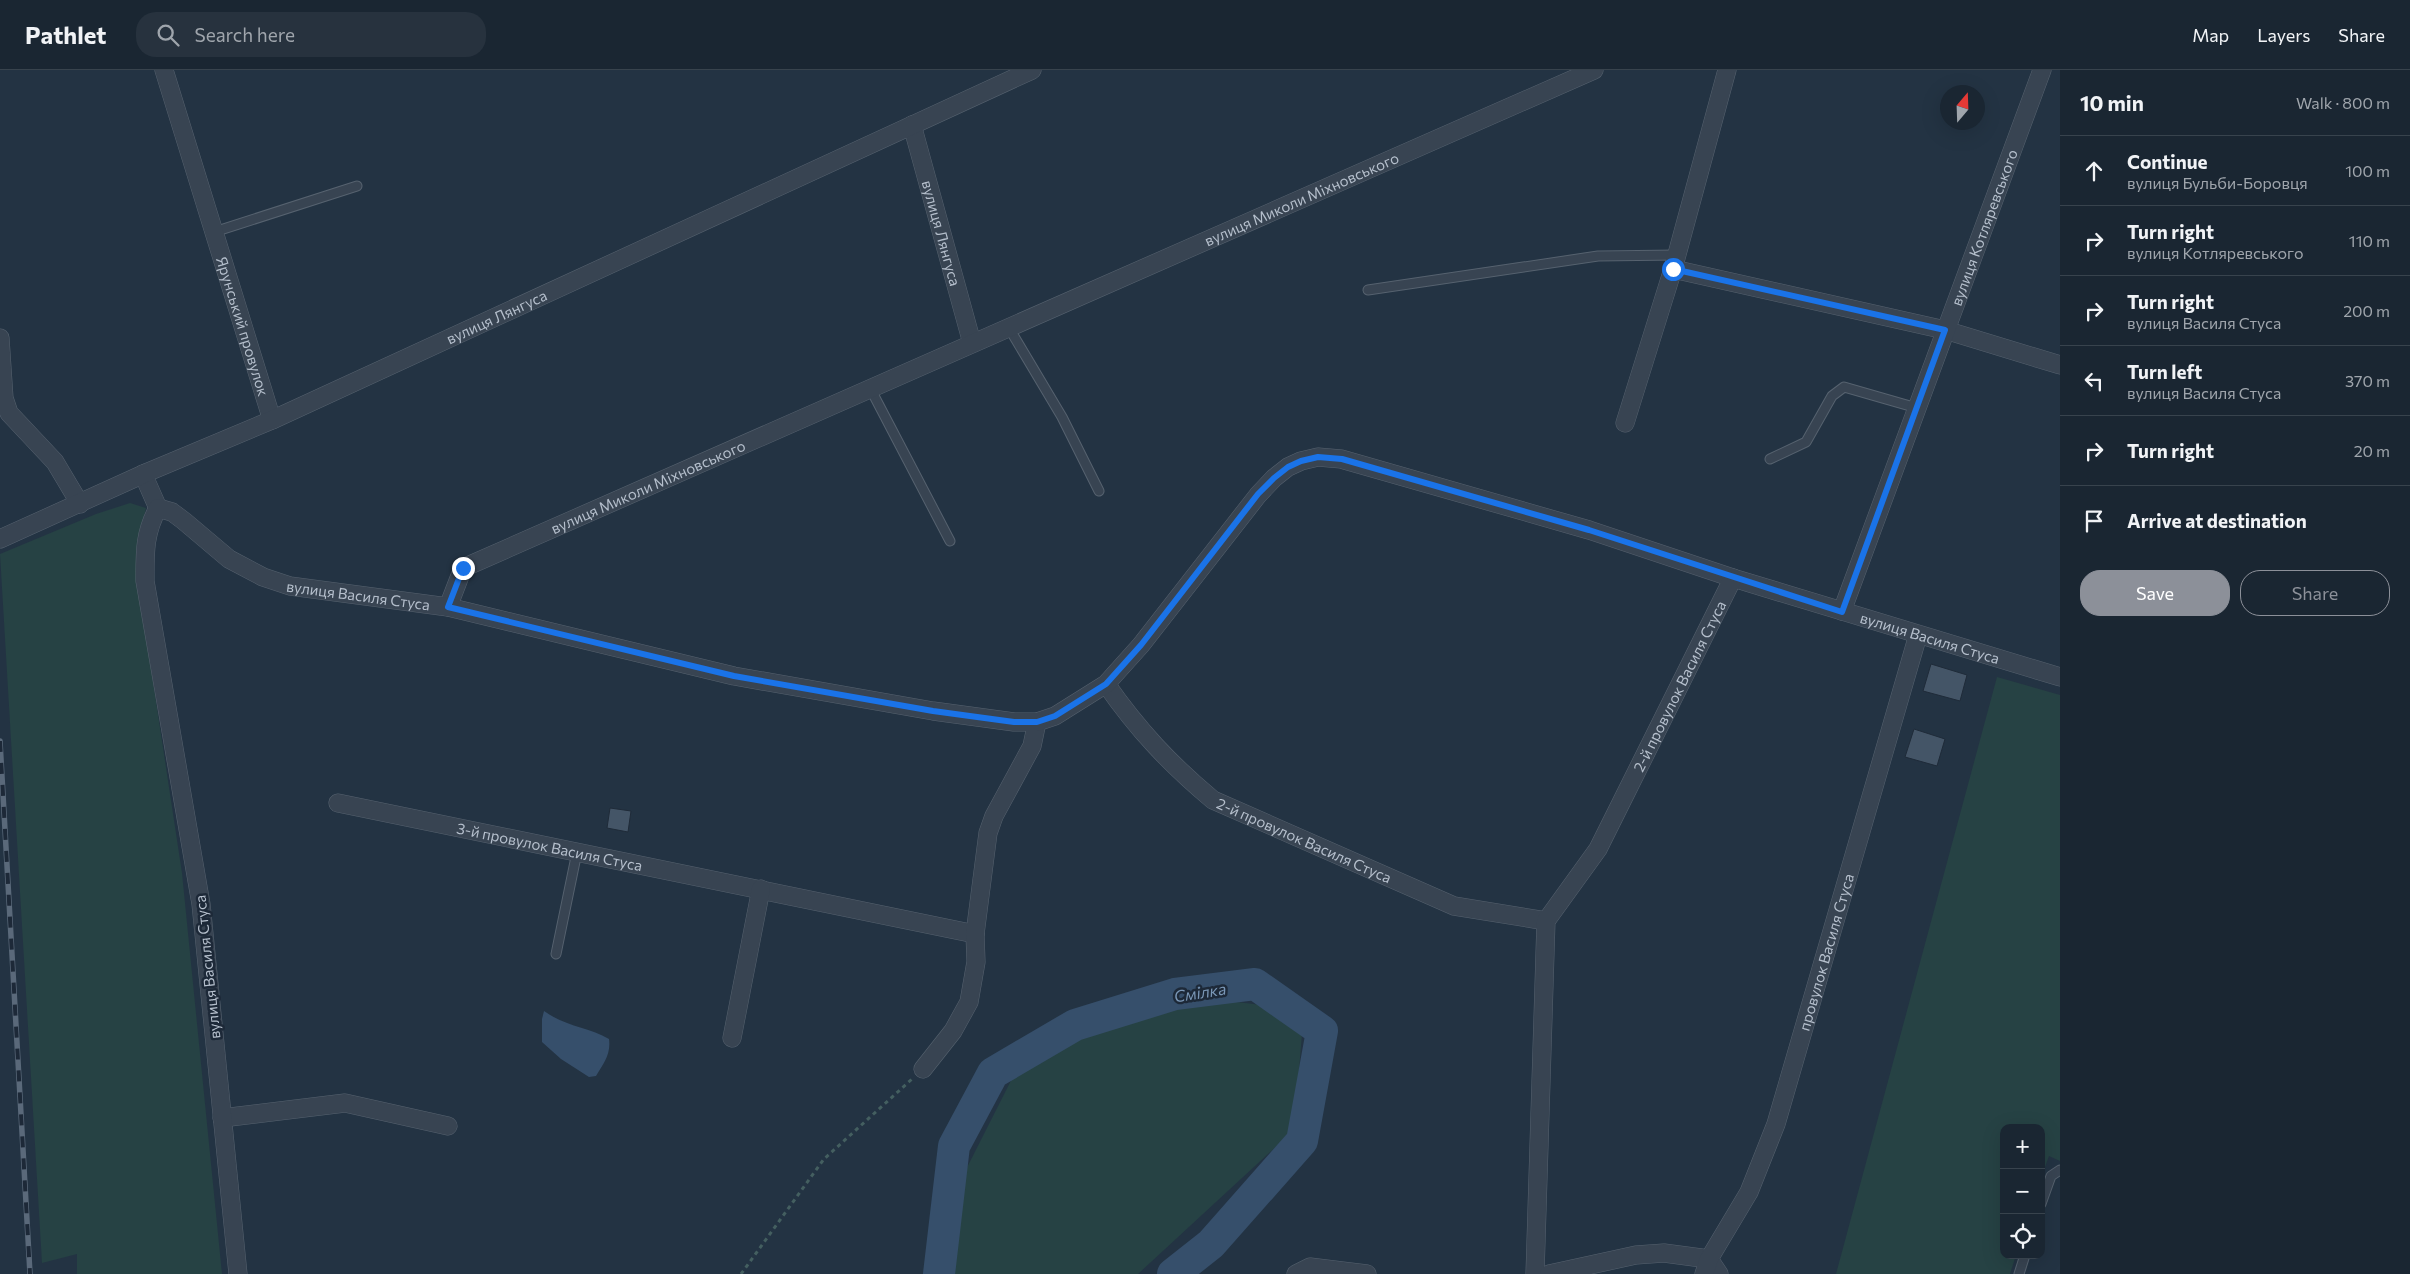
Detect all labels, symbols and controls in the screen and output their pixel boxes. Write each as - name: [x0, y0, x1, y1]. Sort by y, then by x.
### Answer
- search box: [136, 12, 486, 57]
- text: Pathlet: [25, 20, 106, 49]
- icon: search: [154, 21, 182, 49]
- text: Search here: [194, 23, 295, 46]
- text: Map: [2192, 24, 2229, 46]
- text: Layers: [2257, 24, 2310, 46]
- text: Share: [2338, 24, 2385, 46]
- north arrow: [1940, 85, 1985, 130]
- text: 10 min: [2080, 90, 2144, 115]
- text: Walk · 800 m: [2296, 93, 2390, 112]
- street label: вулиця Котляревського: [1947, 147, 2021, 308]
- street label: вулиця Миколи Міхновського: [1202, 148, 1402, 249]
- text: Continue: [2127, 150, 2207, 173]
- icon: ahead: [2080, 157, 2108, 185]
- text: 100 m: [2345, 161, 2390, 180]
- text: вулиця Бульби-Боровця: [2127, 173, 2308, 192]
- street label: вулиця Лянгуса: [919, 178, 965, 288]
- text: Turn right: [2127, 220, 2214, 243]
- icon: right: [2080, 227, 2108, 255]
- text: 110 m: [2349, 231, 2390, 250]
- text: вулиця Котляревського: [2127, 243, 2303, 262]
- street label: Ярунський провулок: [213, 254, 273, 398]
- route start: [1662, 258, 1685, 281]
- street label: вулиця Лянгуса: [443, 286, 550, 348]
- text: Turn right: [2127, 290, 2214, 313]
- icon: right: [2080, 297, 2108, 325]
- text: 200 m: [2343, 301, 2390, 320]
- text: вулиця Василя Стуса: [2127, 313, 2281, 332]
- text: Turn left: [2127, 360, 2202, 383]
- icon: left: [2080, 367, 2108, 395]
- text: 370 m: [2345, 371, 2390, 390]
- text: вулиця Василя Стуса: [2127, 383, 2281, 402]
- street label: вулиця Миколи Міхновського: [548, 436, 748, 537]
- icon: right: [2080, 437, 2108, 465]
- text: Turn right: [2127, 439, 2214, 462]
- text: 20 m: [2354, 441, 2390, 460]
- icon: arrive: [2080, 507, 2108, 535]
- text: Arrive at destination: [2127, 509, 2307, 532]
- route end: [452, 557, 475, 580]
- button: Save: [2080, 570, 2230, 616]
- button: Share: [2240, 570, 2390, 616]
- street label: вулиця Василя Стуса: [285, 577, 431, 614]
- street label: 2-й провулок Василя Стуса: [1629, 597, 1729, 775]
- street label: вулиця Василя Стуса: [1858, 608, 2002, 667]
- street label: 2-й провулок Василя Стуса: [1214, 794, 1394, 886]
- street label: 3-й провулок Василя Стуса: [455, 819, 644, 874]
- street label: провулок Василя Стуса: [1795, 871, 1857, 1033]
- street label: вулиця Василя Стуса: [190, 894, 224, 1040]
- water label: Смілка: [1173, 979, 1227, 1005]
- map controls: [2000, 1124, 2045, 1259]
- button: +: [2000, 1124, 2045, 1169]
- button: −: [2000, 1169, 2045, 1214]
- button: locate: [2000, 1214, 2045, 1259]

